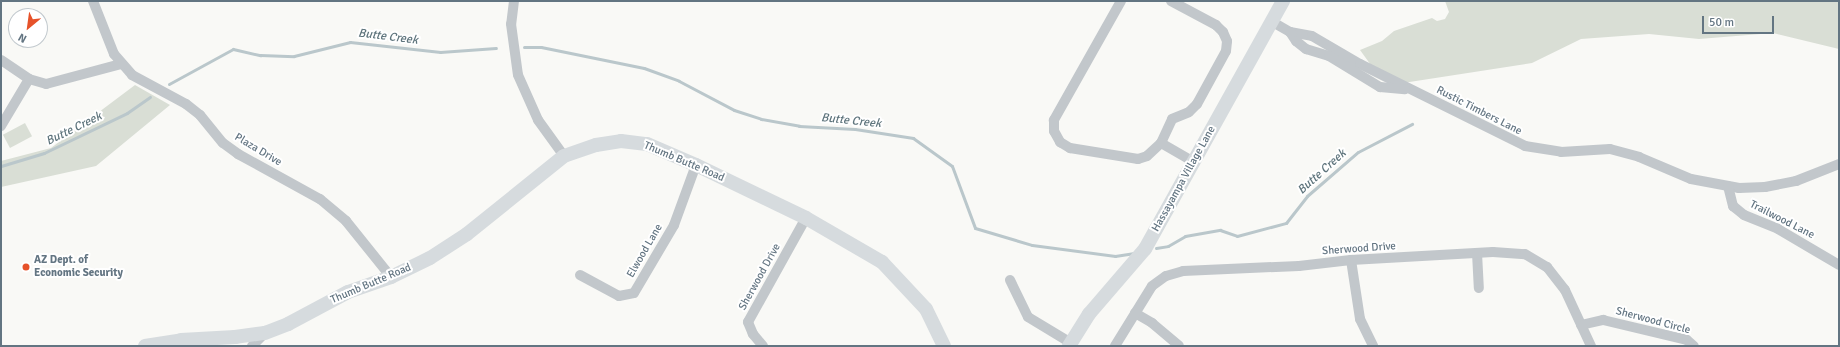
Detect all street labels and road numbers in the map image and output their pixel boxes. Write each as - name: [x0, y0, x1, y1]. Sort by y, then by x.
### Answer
- street label: Rustic Timbers Lane: [1434, 84, 1524, 138]
- street label: Hassayampa Village Lane: [1149, 124, 1219, 234]
- street label: Plaza Drive: [232, 131, 284, 169]
- street label: Thumb Butte Road: [642, 139, 726, 185]
- street label: Trailwood Lane: [1747, 198, 1817, 242]
- street label: Elwood Lane: [624, 222, 666, 280]
- street label: Sherwood Drive: [1322, 240, 1396, 258]
- street label: Sherwood Drive: [736, 241, 784, 313]
- street label: Thumb Butte Road: [329, 261, 413, 307]
- street label: Sherwood Circle: [1614, 305, 1692, 337]

